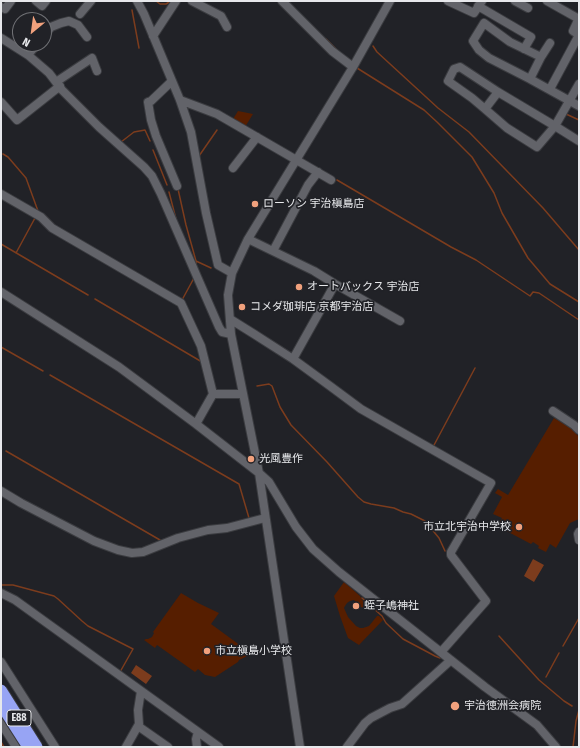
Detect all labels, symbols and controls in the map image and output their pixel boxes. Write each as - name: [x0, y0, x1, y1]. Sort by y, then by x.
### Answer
- north arrow: [12, 12, 52, 52]
- text: N: [20, 35, 32, 49]
- place label: ローソン 宇治槇島店: [263, 197, 365, 211]
- marker: ローソン 宇治槇島店: [250, 199, 260, 209]
- place label: オートバックス 宇治店: [307, 280, 420, 294]
- marker: オートバックス 宇治店: [294, 282, 304, 292]
- place label: コメダ珈琲店 京都宇治店: [250, 300, 374, 314]
- marker: コメダ珈琲店 京都宇治店: [237, 302, 247, 312]
- place label: 光風豊作: [259, 452, 303, 466]
- marker: 光風豊作: [246, 454, 256, 464]
- place label: 市立北宇治中学校: [423, 520, 511, 534]
- marker: 市立北宇治中学校: [514, 522, 524, 532]
- place label: 蛭子嶋神社: [364, 599, 419, 613]
- marker: 蛭子嶋神社: [351, 601, 361, 611]
- place label: 市立槇島小学校: [215, 644, 292, 658]
- marker: 市立槇島小学校: [202, 646, 212, 656]
- place label: 宇治徳洲会病院: [464, 699, 541, 713]
- marker: 宇治徳洲会病院: [449, 700, 461, 712]
- road number: E88: [7, 710, 31, 726]

